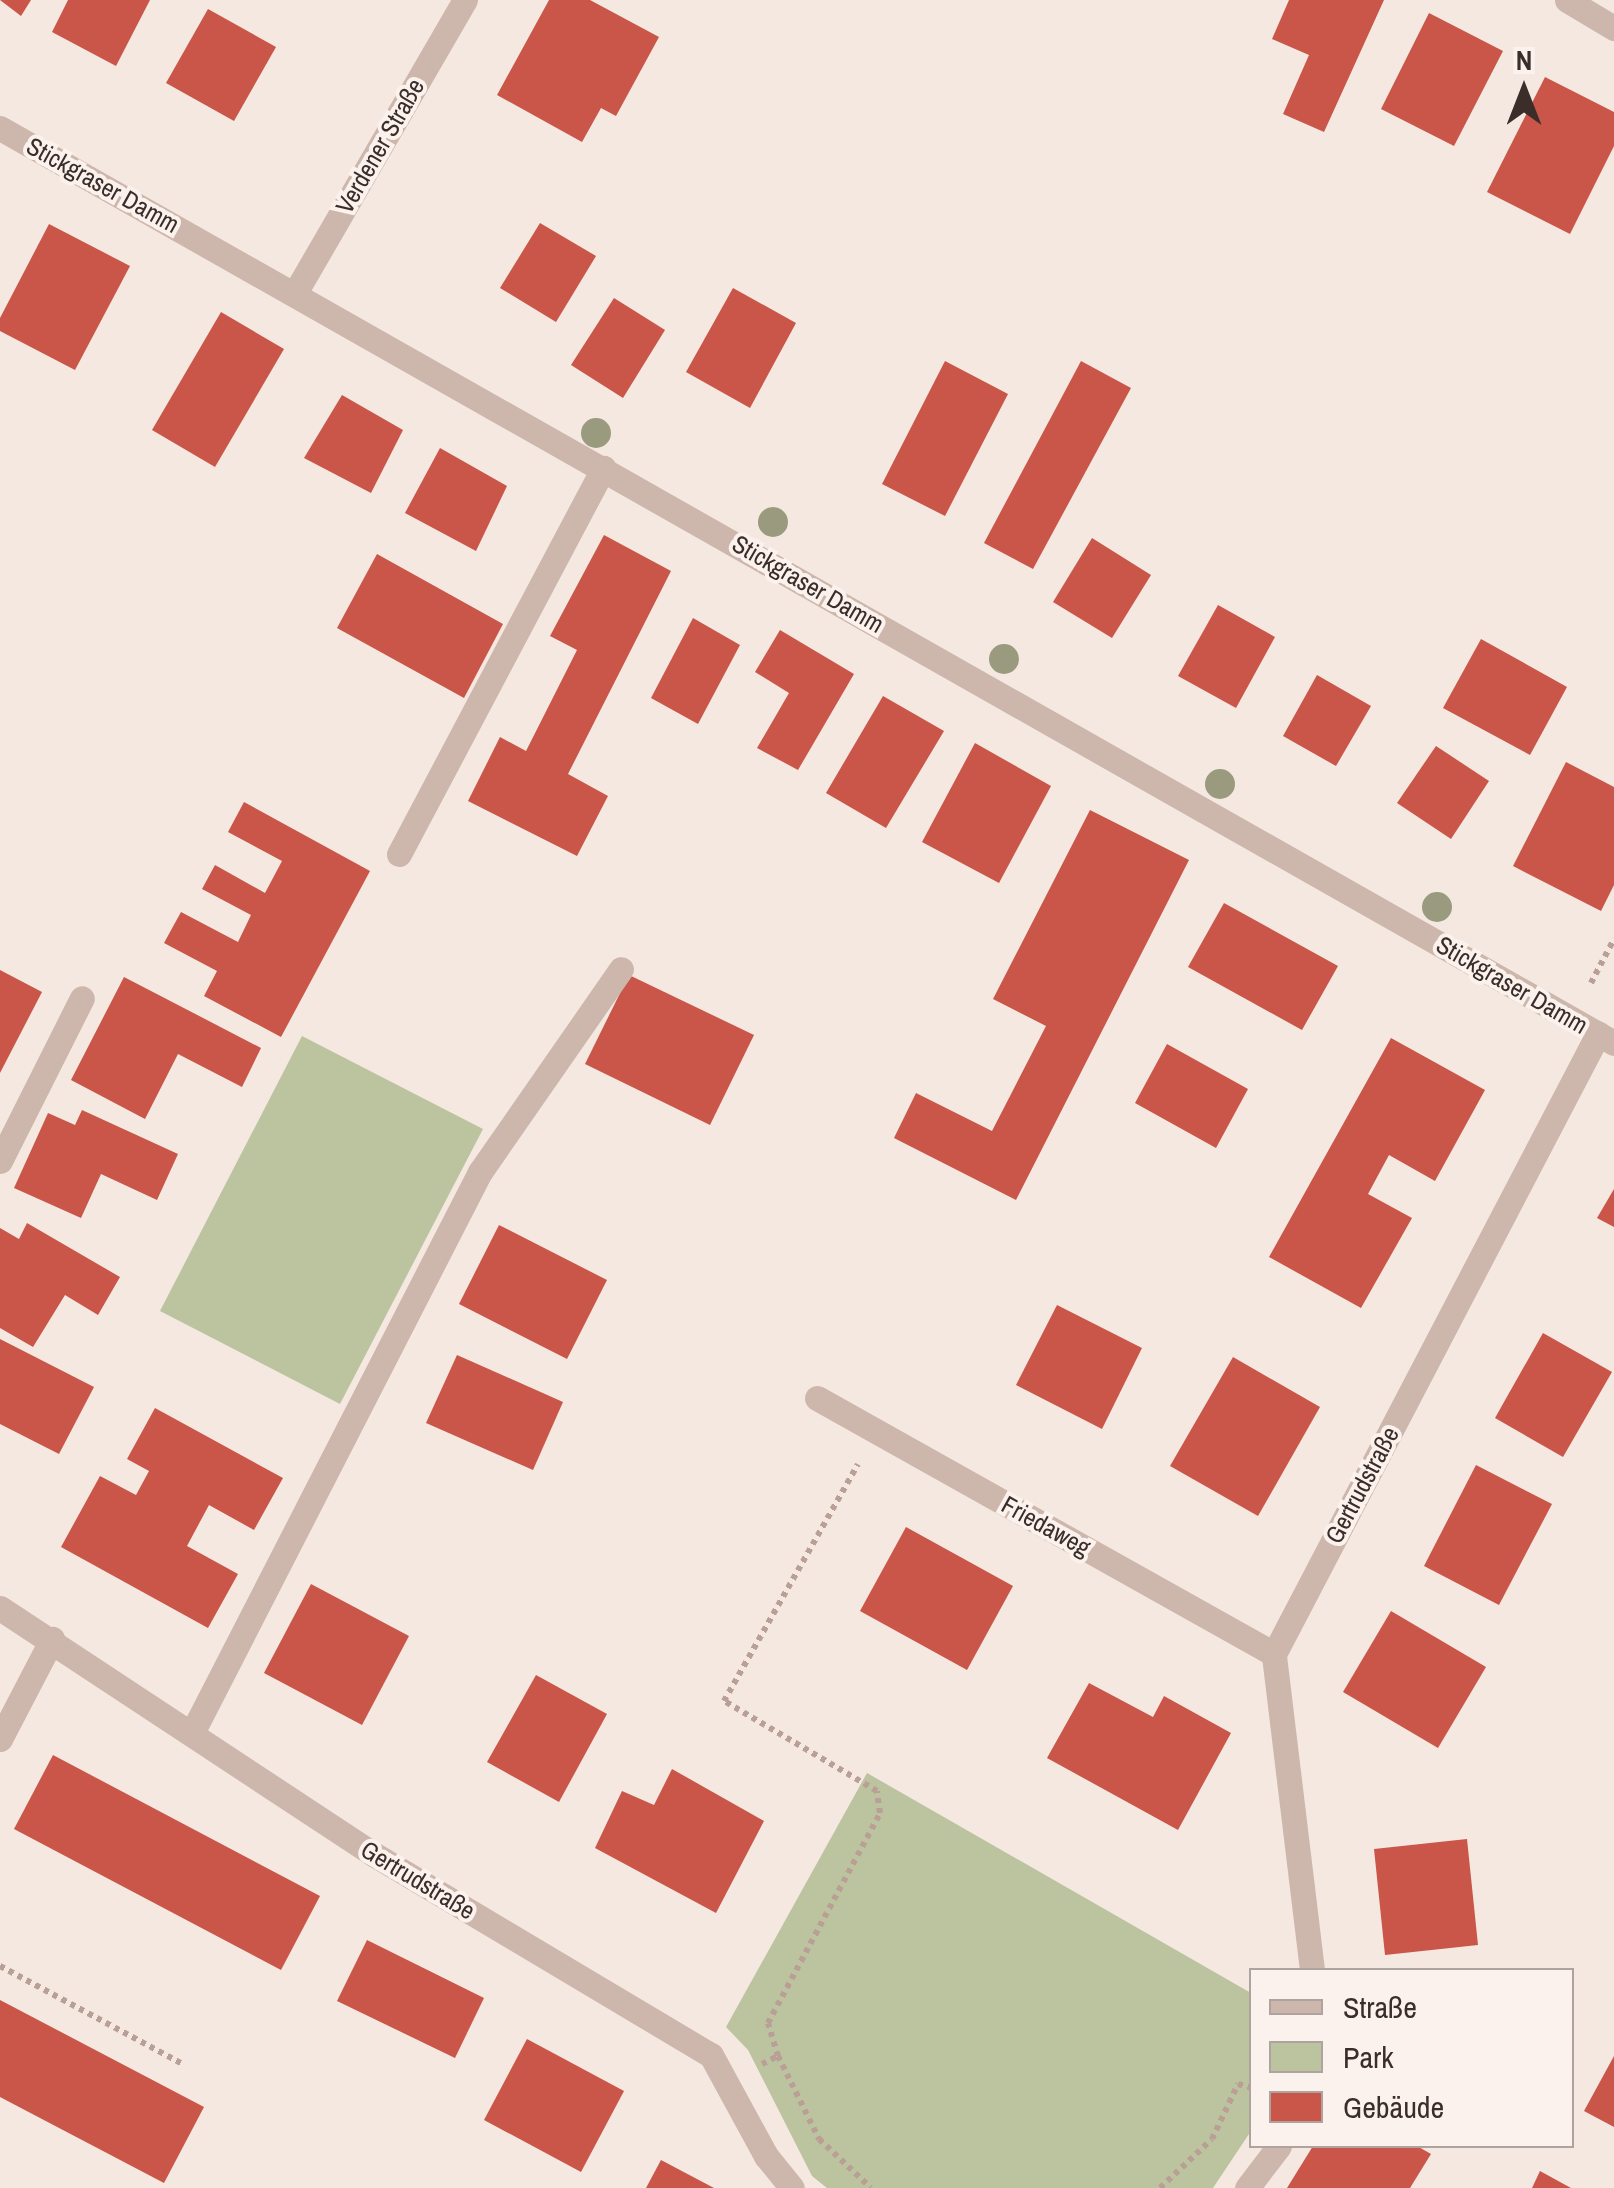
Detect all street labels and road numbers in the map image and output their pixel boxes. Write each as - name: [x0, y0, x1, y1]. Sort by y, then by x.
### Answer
- street label: Verdener Straße: [329, 73, 431, 219]
- street label: Stickgraser Damm: [22, 131, 184, 239]
- street label: Stickgraser Damm: [727, 529, 889, 639]
- street label: Stickgraser Damm: [1431, 930, 1593, 1040]
- street label: Gertrudstraße: [1319, 1422, 1405, 1548]
- street label: Friedaweg: [996, 1489, 1096, 1563]
- street label: Gertrudstraße: [356, 1834, 480, 1926]

